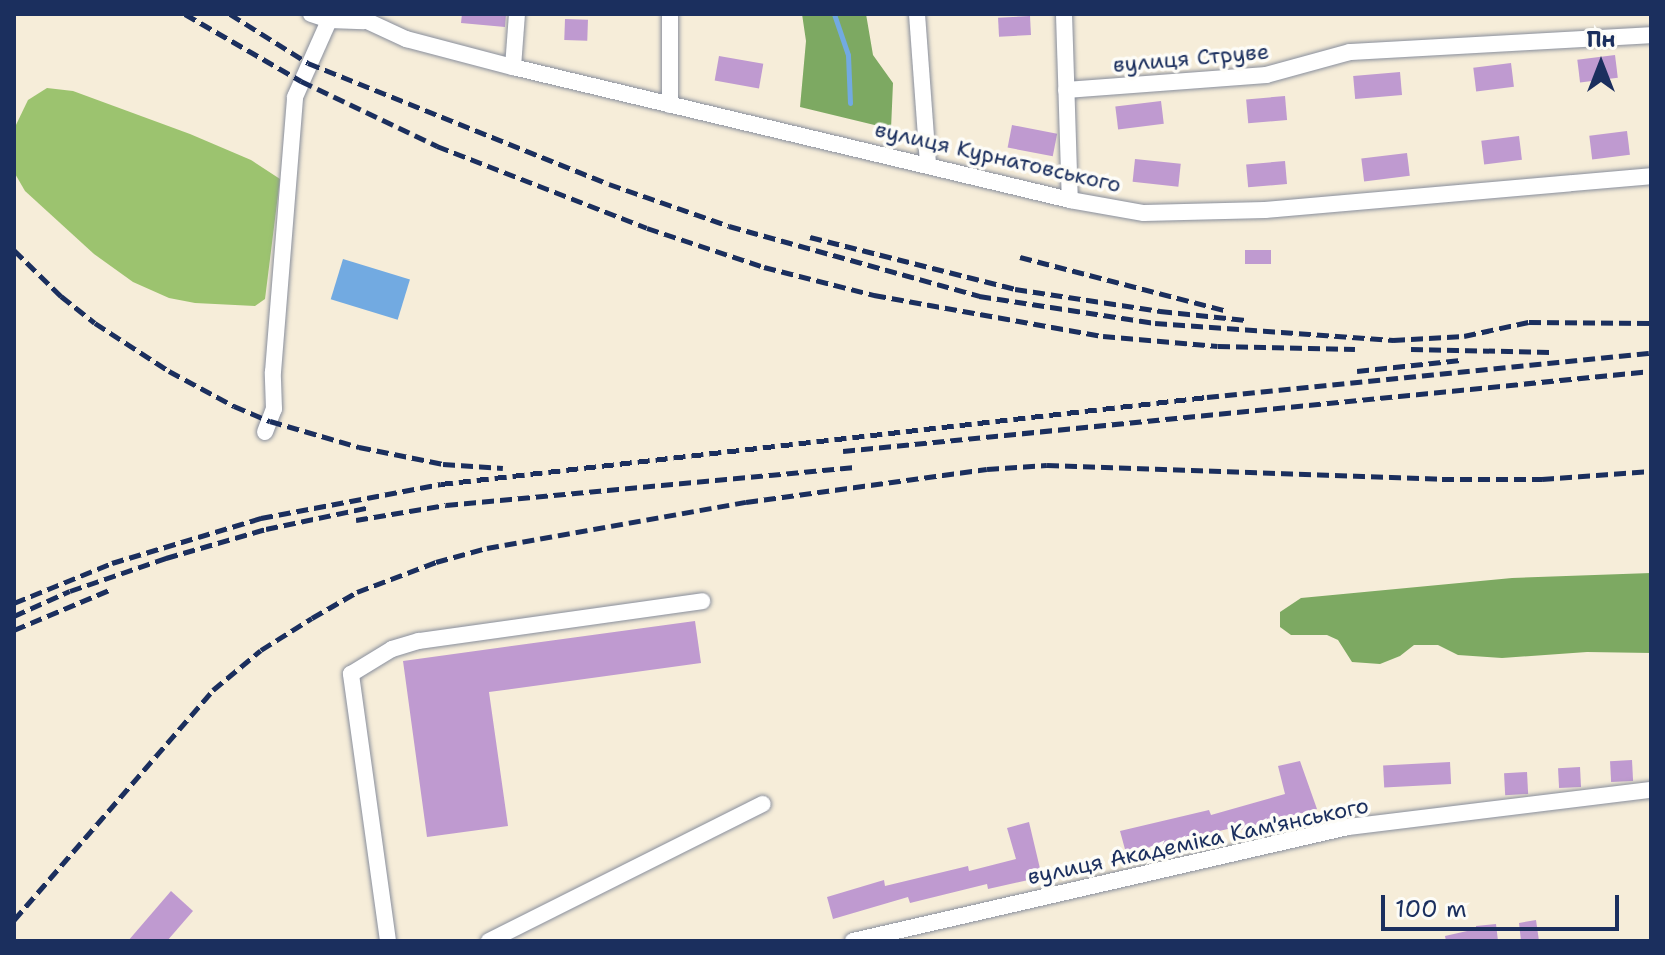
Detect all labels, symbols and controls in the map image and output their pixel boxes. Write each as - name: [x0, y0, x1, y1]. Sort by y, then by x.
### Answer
- north arrow: [1561, 24, 1641, 104]
- text: Пн: [1586, 25, 1616, 54]
- street label: вулиця Струве: [1112, 38, 1270, 78]
- street label: вулиця Курнатовського: [872, 116, 1124, 198]
- street label: вулиця Академіка Кам'янського: [1025, 792, 1371, 890]
- scale bar: [1385, 879, 1623, 929]
- text: 100 m: [1395, 893, 1467, 925]

